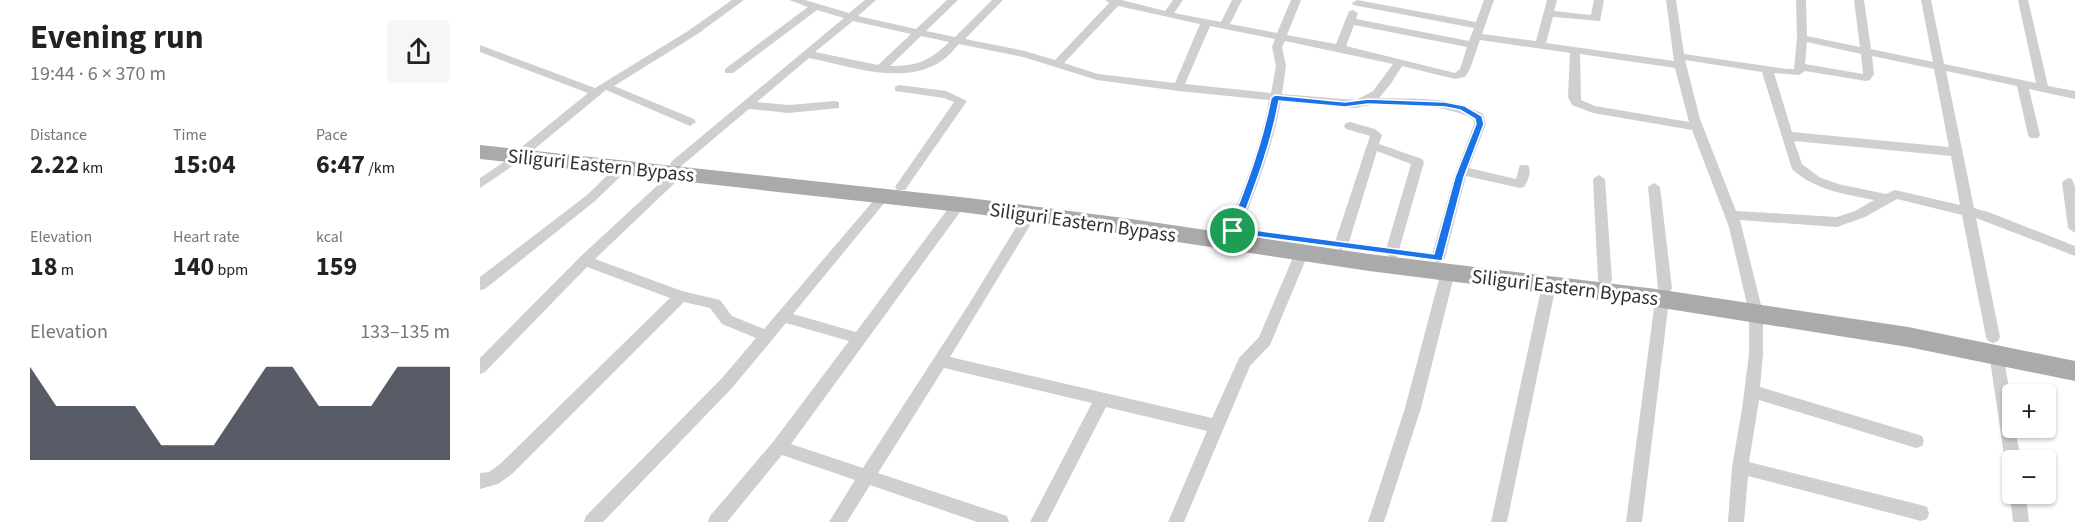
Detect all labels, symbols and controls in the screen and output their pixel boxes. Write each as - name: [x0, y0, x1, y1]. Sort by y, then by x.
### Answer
- text: Evening run: [30, 14, 204, 61]
- button: share: [387, 20, 450, 83]
- text: 19:44 · 6 × 370 m: [30, 60, 166, 88]
- text: Distance: [30, 124, 87, 146]
- text: Time: [173, 124, 207, 146]
- text: Pace: [316, 124, 347, 146]
- street label: Siliguri Eastern Bypass: [506, 142, 696, 190]
- text: 2.22: [30, 146, 79, 183]
- text: 15:04: [173, 146, 236, 183]
- text: 6:47: [316, 146, 365, 183]
- text: km: [79, 157, 103, 179]
- text: /km: [365, 157, 395, 179]
- street label: Siliguri Eastern Bypass: [988, 196, 1178, 250]
- pin: [1207, 205, 1258, 256]
- icon: arrive: [1216, 214, 1249, 247]
- text: Elevation: [30, 226, 92, 248]
- text: Heart rate: [173, 226, 240, 248]
- text: kcal: [316, 226, 343, 248]
- text: 18: [30, 248, 57, 285]
- text: 140: [173, 248, 214, 285]
- text: 159: [316, 248, 357, 285]
- text: m: [57, 259, 74, 281]
- text: bpm: [214, 259, 248, 281]
- street label: Siliguri Eastern Bypass: [1470, 263, 1660, 313]
- text: Elevation: [30, 318, 108, 346]
- text: 133–135 m: [360, 318, 450, 346]
- map controls: [2002, 384, 2056, 504]
- button: +: [2002, 384, 2056, 438]
- button: −: [2002, 450, 2056, 504]

